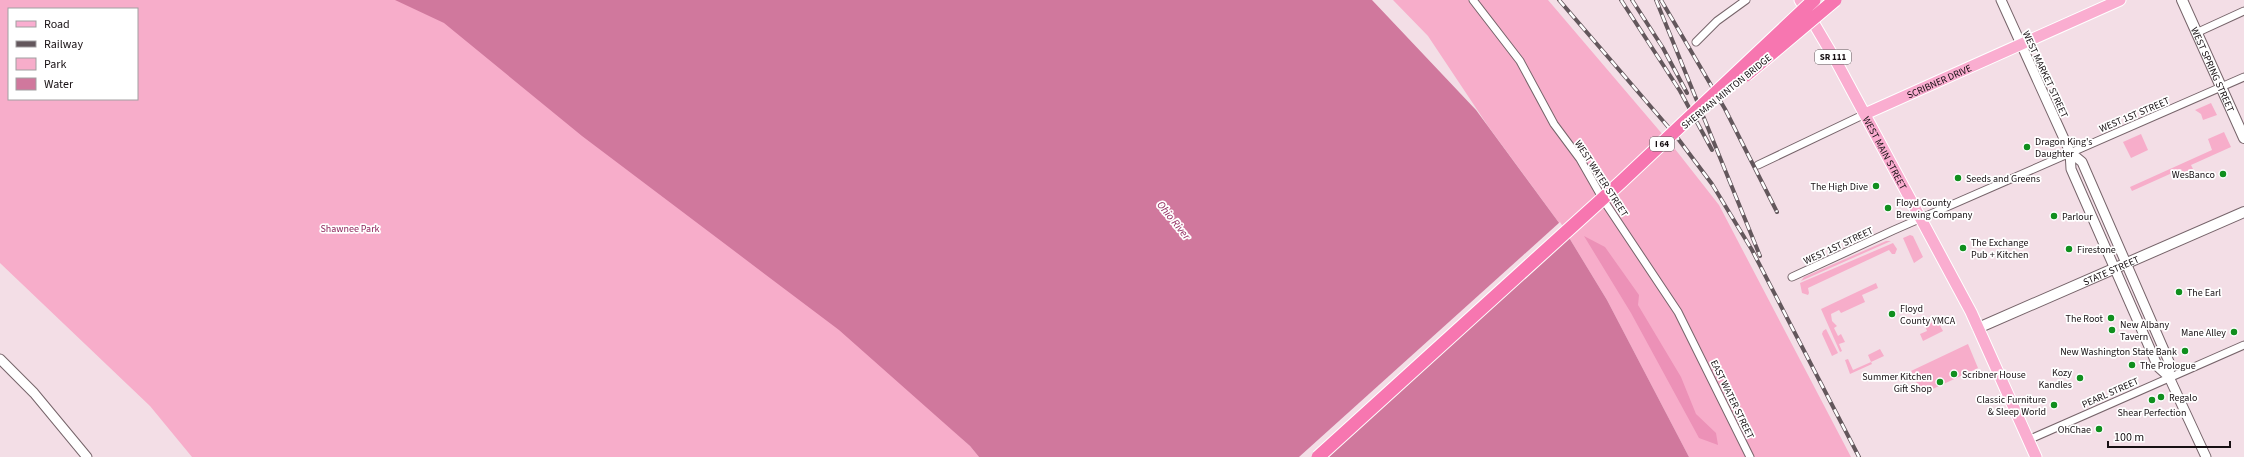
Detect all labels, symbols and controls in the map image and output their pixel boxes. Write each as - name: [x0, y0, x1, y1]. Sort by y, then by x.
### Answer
- legend: [8, 8, 138, 100]
- text: Road: [44, 16, 70, 33]
- street label: WEST SPRING STREET: [2187, 25, 2238, 115]
- street label: WEST MARKET STREET: [2019, 29, 2072, 121]
- text: Railway: [44, 36, 83, 53]
- road number: SR 111: [1815, 50, 1851, 64]
- street label: SHERMAN MINTON BRIDGE: [1679, 51, 1775, 133]
- text: Park: [44, 56, 66, 73]
- street label: SCRIBNER DRIVE: [1905, 61, 1974, 102]
- text: Water: [44, 76, 74, 93]
- street label: WEST 1ST STREET: [2097, 94, 2172, 136]
- street label: WEST MAIN STREET: [1859, 114, 1910, 193]
- place label: Dragon King's Daughter: [2035, 135, 2092, 161]
- street label: WEST WATER STREET: [1571, 137, 1632, 220]
- road number: I 64: [1650, 137, 1674, 151]
- marker: Dragon King's Daughter: [2022, 142, 2032, 152]
- place label: WesBanco: [2172, 168, 2215, 182]
- marker: WesBanco: [2218, 169, 2228, 179]
- place label: Seeds and Greens: [1966, 172, 2040, 186]
- marker: Seeds and Greens: [1953, 173, 1963, 183]
- place label: The High Dive: [1811, 180, 1868, 194]
- marker: The High Dive: [1871, 181, 1881, 191]
- place label: Floyd County Brewing Company: [1896, 196, 1973, 222]
- water label: Ohio River: [1153, 198, 1195, 244]
- marker: Floyd County Brewing Company: [1883, 203, 1893, 213]
- place label: Parlour: [2062, 210, 2093, 224]
- marker: Parlour: [2049, 211, 2059, 221]
- park label: Shawnee Park: [320, 222, 380, 236]
- street label: WEST 1ST STREET: [1801, 223, 1876, 268]
- place label: The Exchange Pub + Kitchen: [1971, 236, 2029, 262]
- marker: The Exchange Pub + Kitchen: [1958, 243, 1968, 253]
- place label: Firestone: [2077, 243, 2116, 257]
- marker: Firestone: [2064, 244, 2074, 254]
- street label: STATE STREET: [2081, 252, 2142, 289]
- place label: The Earl: [2187, 286, 2222, 300]
- marker: The Earl: [2174, 287, 2184, 297]
- place label: Floyd County YMCA: [1900, 302, 1956, 328]
- marker: Floyd County YMCA: [1887, 309, 1897, 319]
- place label: The Root: [2066, 312, 2104, 326]
- marker: The Root: [2106, 313, 2116, 323]
- place label: New Albany Tavern: [2120, 318, 2170, 344]
- marker: New Albany Tavern: [2107, 325, 2117, 335]
- place label: Mane Alley: [2181, 326, 2226, 340]
- marker: Mane Alley: [2229, 327, 2239, 337]
- place label: New Washington State Bank: [2060, 345, 2177, 359]
- marker: New Washington State Bank: [2180, 346, 2190, 356]
- street label: EAST WATER STREET: [1707, 358, 1758, 442]
- place label: The Prologue: [2140, 359, 2196, 373]
- marker: The Prologue: [2127, 360, 2137, 370]
- place label: Kozy Kandles: [2038, 366, 2072, 392]
- place label: Scribner House: [1962, 368, 2026, 382]
- marker: Scribner House: [1949, 369, 1959, 379]
- place label: Summer Kitchen Gift Shop: [1862, 370, 1932, 396]
- marker: Kozy Kandles: [2075, 373, 2085, 383]
- street label: PEARL STREET: [2080, 374, 2142, 412]
- marker: Summer Kitchen Gift Shop: [1935, 377, 1945, 387]
- place label: Regalo: [2169, 391, 2197, 405]
- marker: Regalo: [2156, 392, 2166, 402]
- place label: Classic Furniture & Sleep World: [1977, 393, 2046, 419]
- marker: Shear Perfection: [2147, 395, 2157, 405]
- marker: Classic Furniture & Sleep World: [2049, 400, 2059, 410]
- place label: Shear Perfection: [2118, 406, 2186, 420]
- place label: OhChae: [2058, 423, 2091, 437]
- scale bar: [2108, 423, 2230, 449]
- marker: OhChae: [2094, 424, 2104, 434]
- text: 100 m: [2114, 429, 2144, 446]

